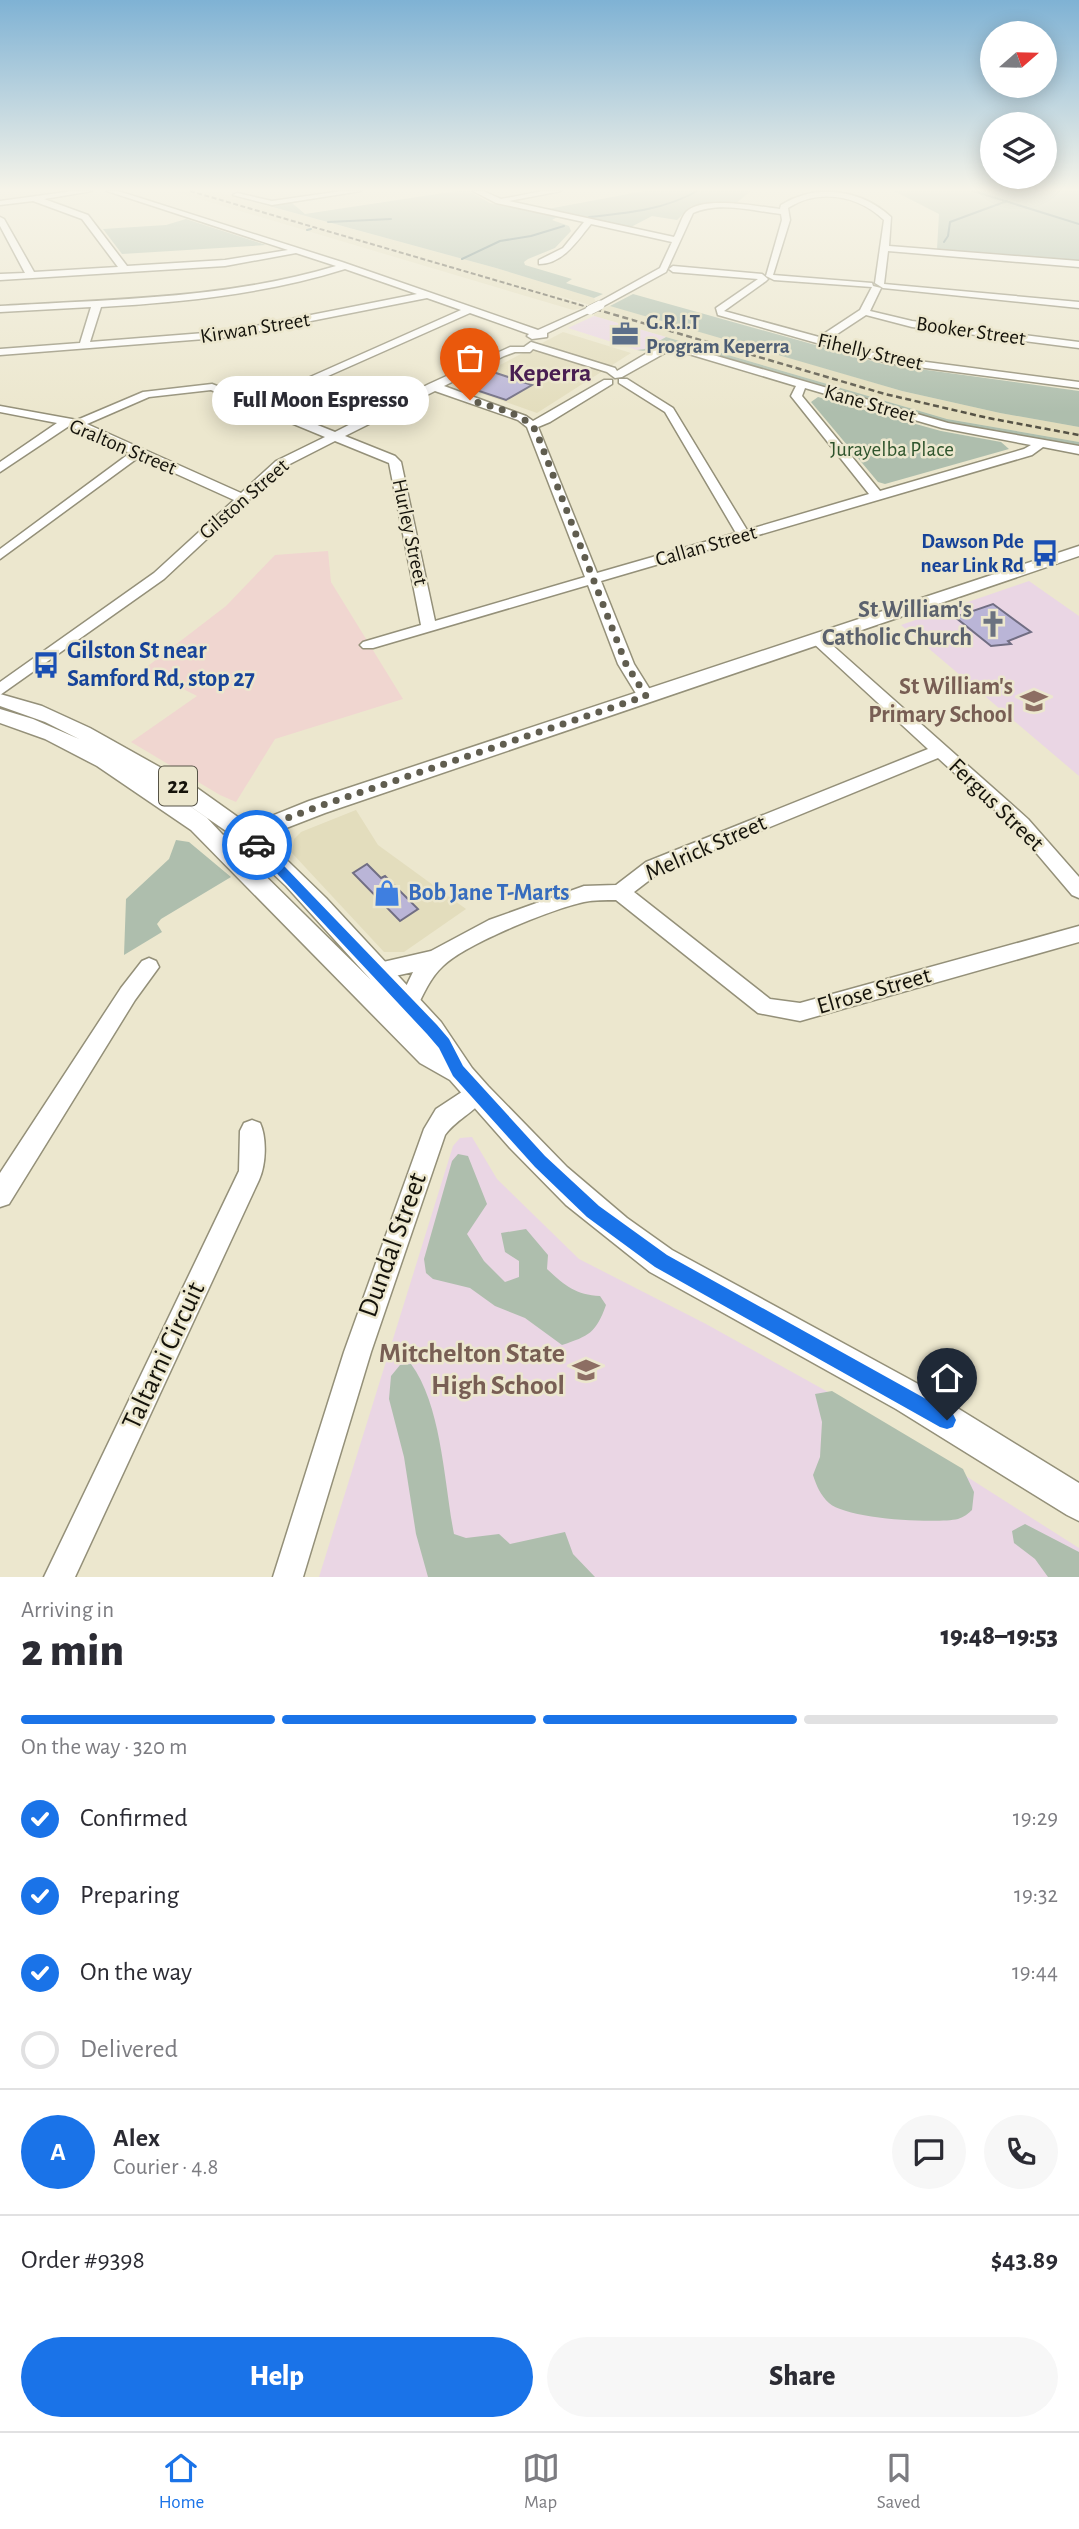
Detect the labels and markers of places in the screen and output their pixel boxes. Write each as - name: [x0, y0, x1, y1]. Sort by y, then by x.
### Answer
- place label: G.R.I.T Program Keperra: [646, 312, 790, 357]
- office icon: G.R.I.T Program Keperra: [610, 319, 640, 349]
- pin: [440, 328, 500, 400]
- callout: Full Moon Espresso: [211, 376, 428, 424]
- place label: Dawson Pde near Link Rd: [921, 531, 1024, 576]
- bus stop icon: Dawson Pde near Link Rd: [1030, 538, 1060, 568]
- place label: St William's Catholic Church: [822, 598, 972, 650]
- church icon: St William's Catholic Church: [978, 609, 1008, 639]
- place label: Gilston St near Samford Rd, stop 27: [67, 639, 255, 691]
- bus stop icon: Gilston St near Samford Rd, stop 27: [31, 650, 61, 680]
- place label: St William's Primary School: [868, 675, 1013, 727]
- school or university icon: St William's Primary School: [1019, 686, 1049, 716]
- shop icon: Bob Jane T-Marts: [372, 878, 402, 908]
- place label: Bob Jane T-Marts: [408, 881, 570, 905]
- place label: Mitchelton State High School: [379, 1340, 565, 1400]
- pin: [917, 1348, 977, 1420]
- school or university icon: Mitchelton State High School: [571, 1355, 601, 1385]

